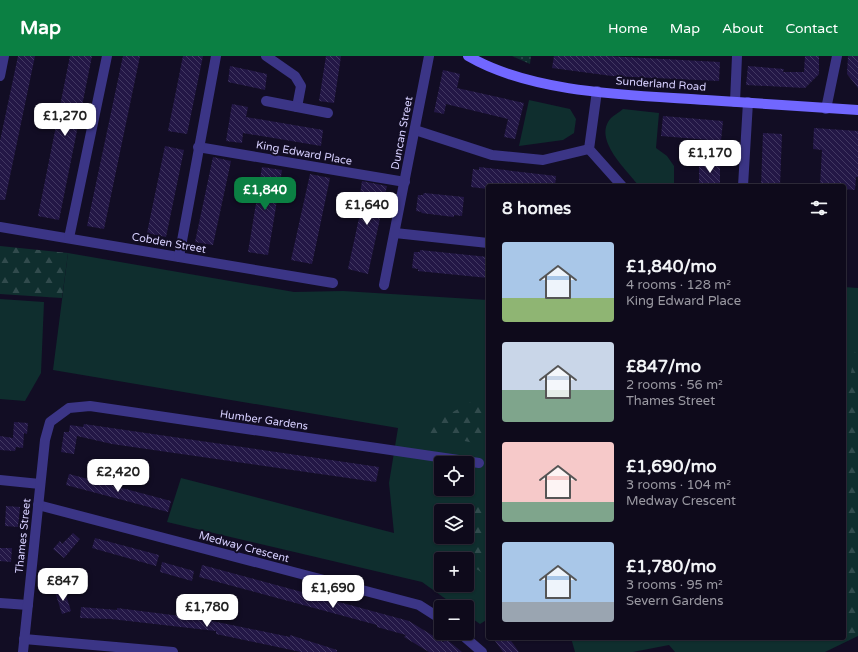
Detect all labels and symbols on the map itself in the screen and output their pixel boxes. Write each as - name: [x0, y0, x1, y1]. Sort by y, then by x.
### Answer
- street label: Sunderland Road: [615, 74, 707, 94]
- street label: Duncan Street: [388, 95, 416, 171]
- pin: £1,270: [32, 103, 98, 137]
- street label: King Edward Place: [255, 138, 353, 168]
- pin: £1,170: [677, 140, 743, 174]
- pin: £1,840: [232, 177, 298, 211]
- pin: £1,640: [334, 192, 400, 226]
- street label: Cobden Street: [131, 230, 207, 256]
- street label: Humber Gardens: [219, 407, 309, 433]
- pin: £2,420: [85, 459, 151, 493]
- street label: Thames Street: [13, 498, 33, 574]
- street label: Medway Crescent: [197, 529, 291, 565]
- pin: £847: [39, 568, 87, 602]
- pin: £1,690: [300, 575, 366, 609]
- pin: £1,780: [174, 594, 240, 628]

